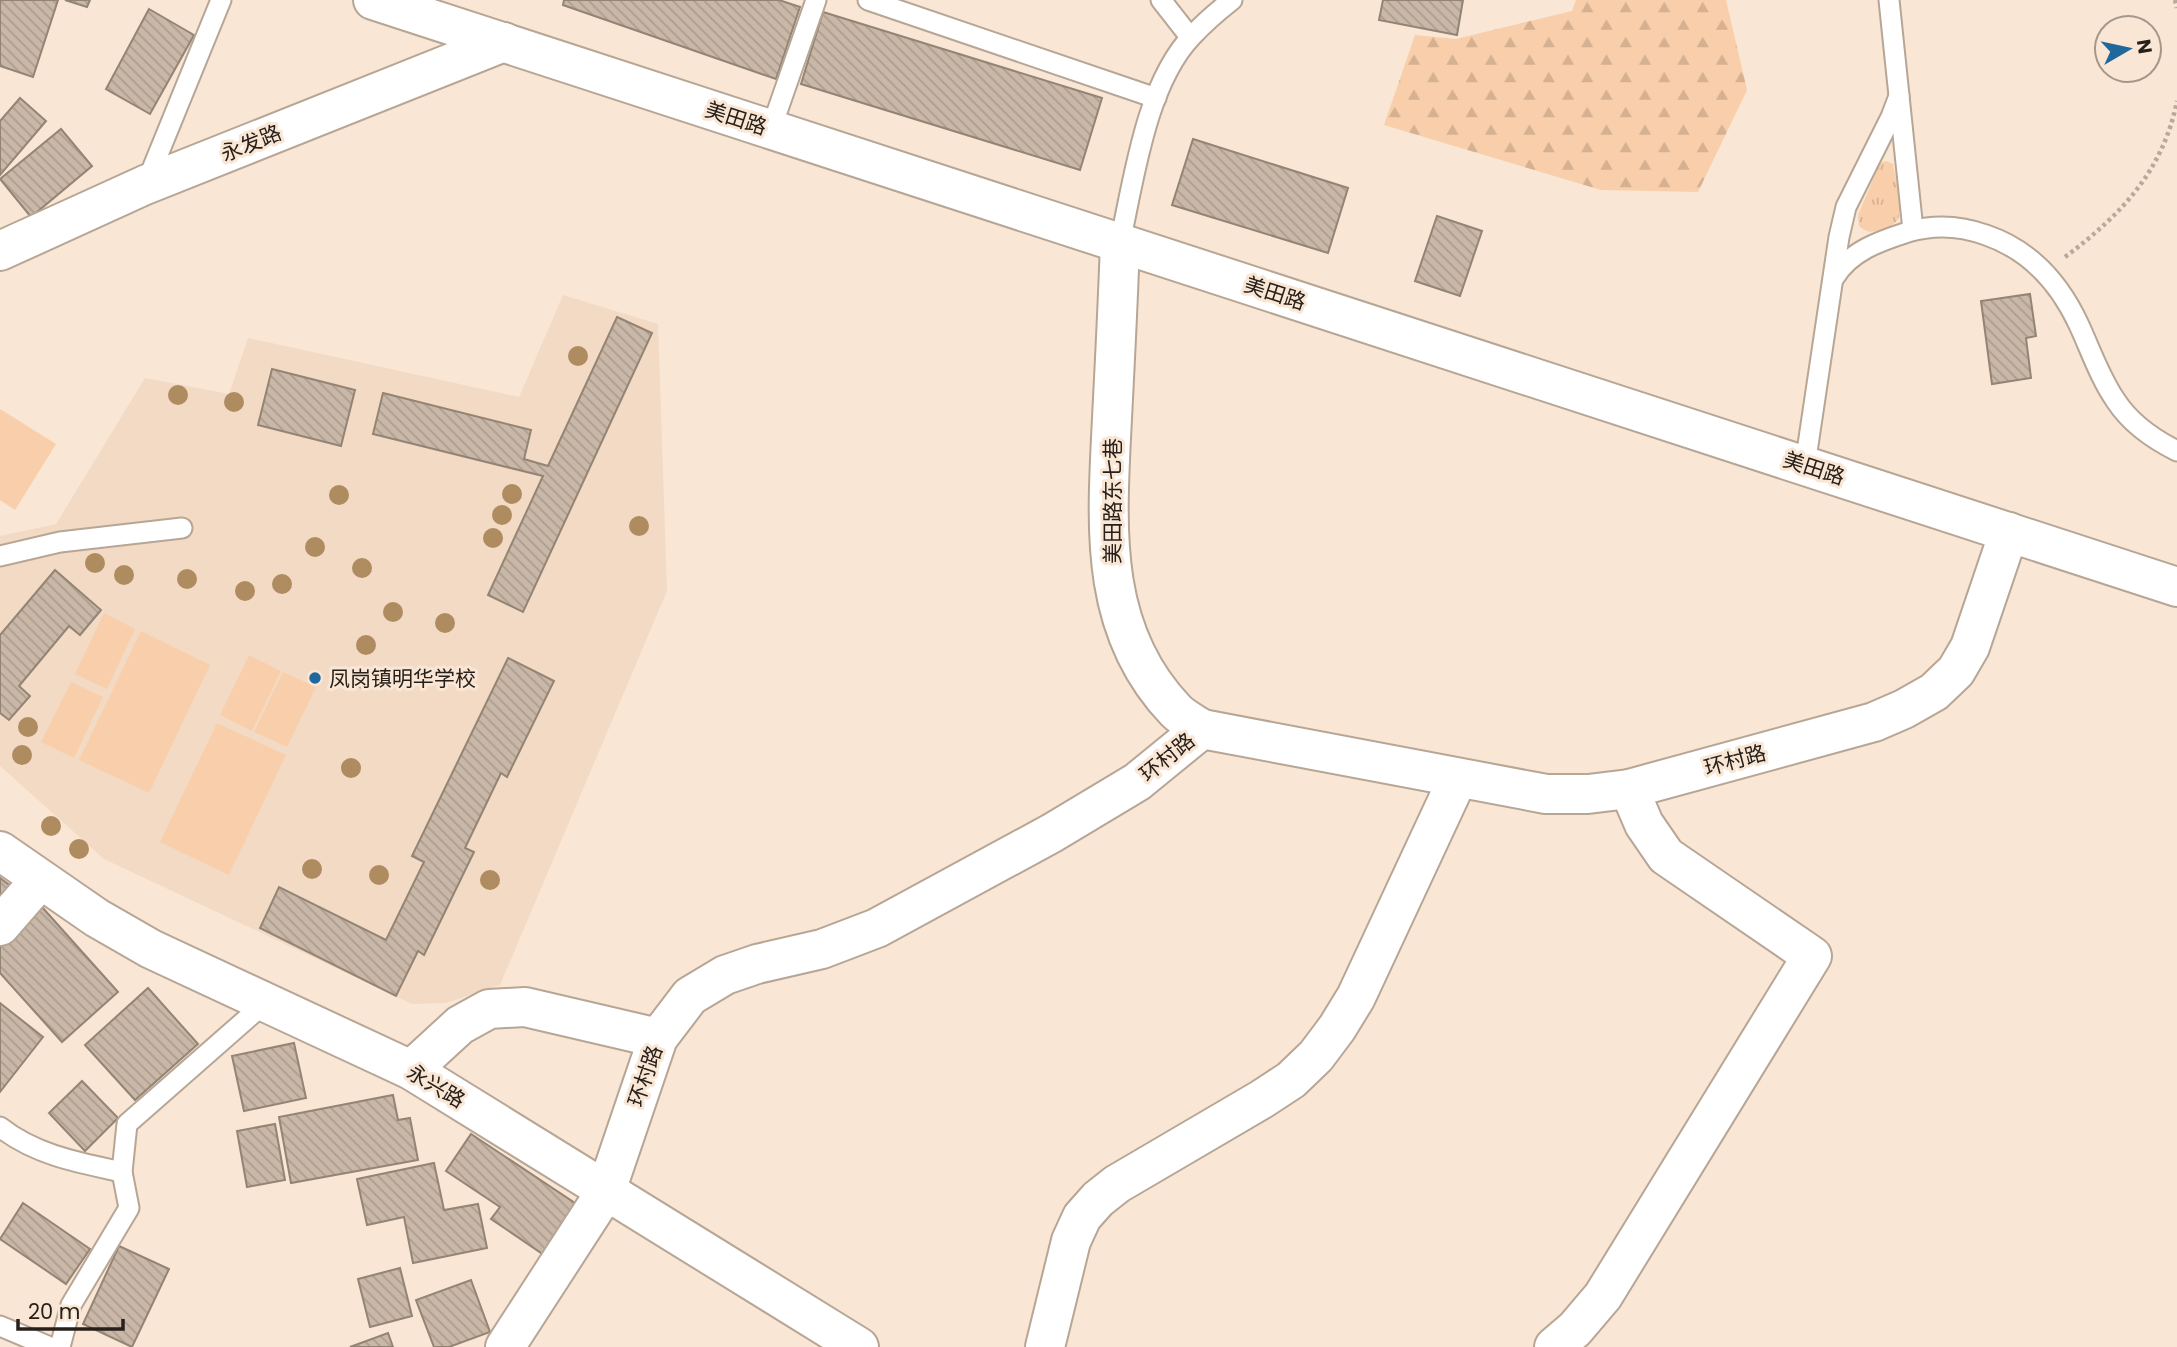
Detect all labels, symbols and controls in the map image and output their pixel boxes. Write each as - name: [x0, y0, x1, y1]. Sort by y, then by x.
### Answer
- north arrow: [2093, 14, 2163, 84]
- text: N: [2130, 37, 2159, 56]
- street label: 美田路: [702, 94, 770, 142]
- street label: 永发路: [216, 118, 286, 168]
- street label: 美田路: [1241, 269, 1309, 317]
- street label: 美田路东七巷: [1098, 438, 1127, 564]
- street label: 美田路: [1780, 444, 1848, 492]
- place label: 凤岗镇明华学校: [329, 664, 476, 693]
- marker: 凤岗镇明华学校: [307, 670, 323, 686]
- street label: 环村路: [1133, 726, 1201, 788]
- street label: 环村路: [1701, 738, 1769, 782]
- street label: 环村路: [621, 1041, 669, 1111]
- street label: 永兴路: [402, 1057, 470, 1115]
- scale bar: [18, 1288, 122, 1332]
- text: 20 m: [28, 1297, 81, 1326]

